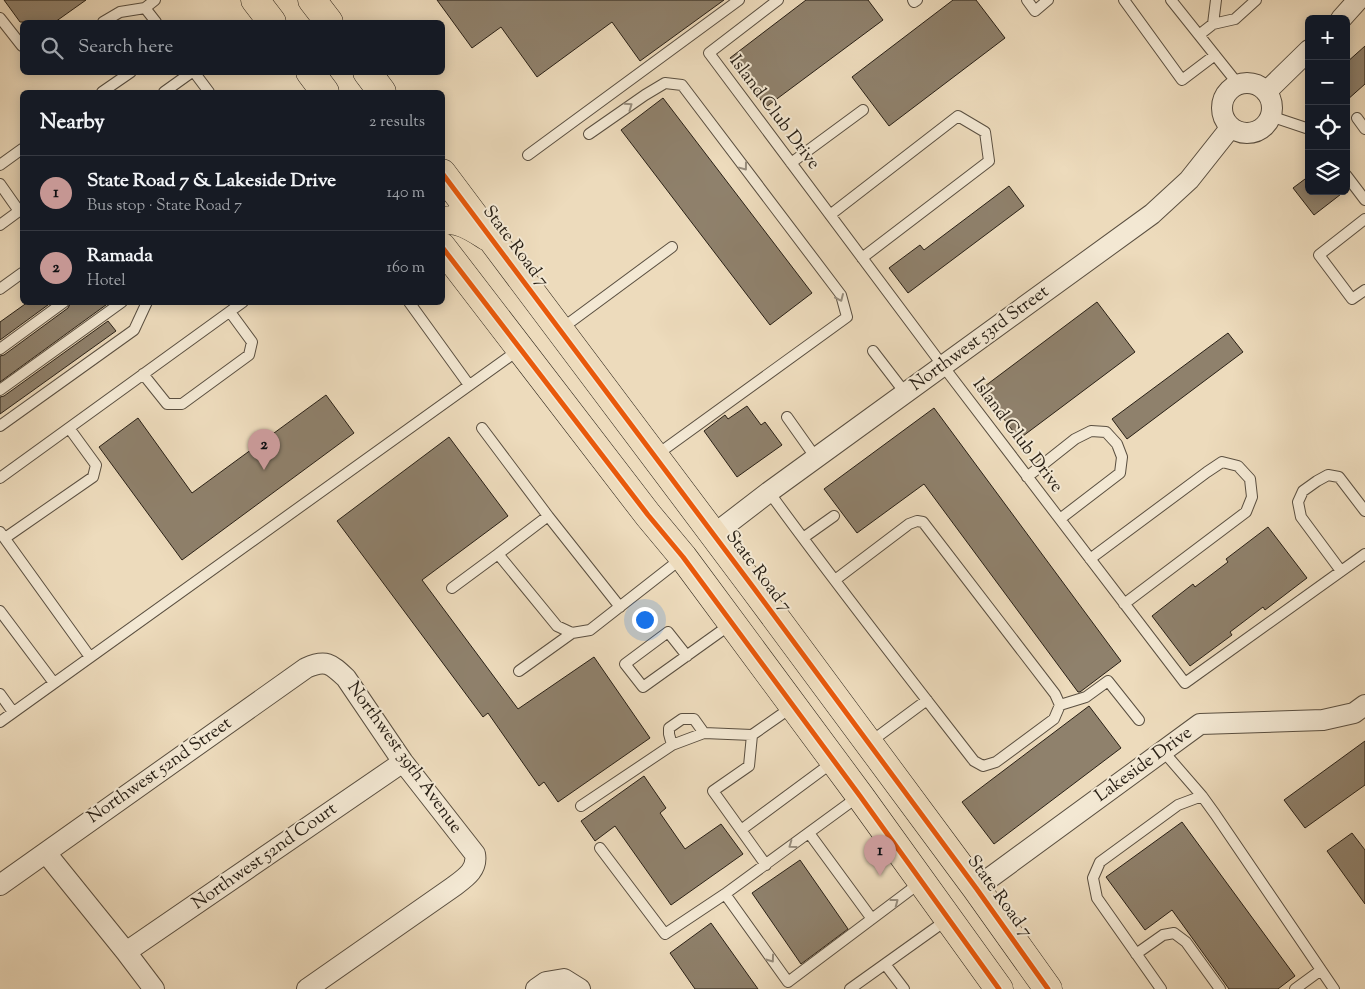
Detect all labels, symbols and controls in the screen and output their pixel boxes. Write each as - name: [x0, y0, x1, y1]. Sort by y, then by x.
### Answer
- map controls: [1305, 15, 1350, 195]
- button: +: [1305, 15, 1350, 60]
- search box: [20, 20, 445, 75]
- icon: search: [38, 34, 66, 62]
- text: Search here: [78, 34, 173, 61]
- street label: Island Club Drive: [722, 50, 826, 176]
- button: −: [1305, 60, 1350, 105]
- one-way arrow: [623, 103, 633, 112]
- button: locate: [1305, 105, 1350, 150]
- text: Nearby: [40, 108, 105, 138]
- text: 2 results: [369, 111, 425, 134]
- button: layers: [1305, 150, 1350, 195]
- one-way arrow: [738, 161, 747, 171]
- text: State Road 7 & Lakeside Drive: [87, 168, 336, 195]
- text: 1: [53, 182, 59, 205]
- text: 140 m: [387, 182, 425, 205]
- text: Bus stop · State Road 7: [87, 195, 242, 218]
- street label: State Road 7: [476, 201, 554, 293]
- text: Ramada: [87, 243, 153, 270]
- text: 2: [52, 257, 60, 280]
- text: 160 m: [387, 257, 425, 280]
- text: Hotel: [87, 270, 126, 293]
- street label: Northwest 53rd Street: [905, 280, 1055, 398]
- one-way arrow: [833, 292, 843, 301]
- street label: Island Club Drive: [965, 373, 1069, 499]
- pin: 2: [248, 429, 280, 470]
- street label: State Road 7: [719, 526, 797, 618]
- your location: [632, 607, 658, 633]
- street label: Northwest 39th Avenue: [340, 677, 468, 839]
- street label: Northwest 52nd Street: [82, 711, 238, 831]
- street label: Lakeside Drive: [1090, 721, 1198, 809]
- street label: Northwest 52nd Court: [187, 797, 343, 917]
- pin: 1: [864, 835, 896, 876]
- one-way arrow: [788, 839, 798, 848]
- street label: State Road 7: [960, 850, 1038, 944]
- one-way arrow: [889, 899, 899, 908]
- one-way arrow: [765, 953, 774, 962]

